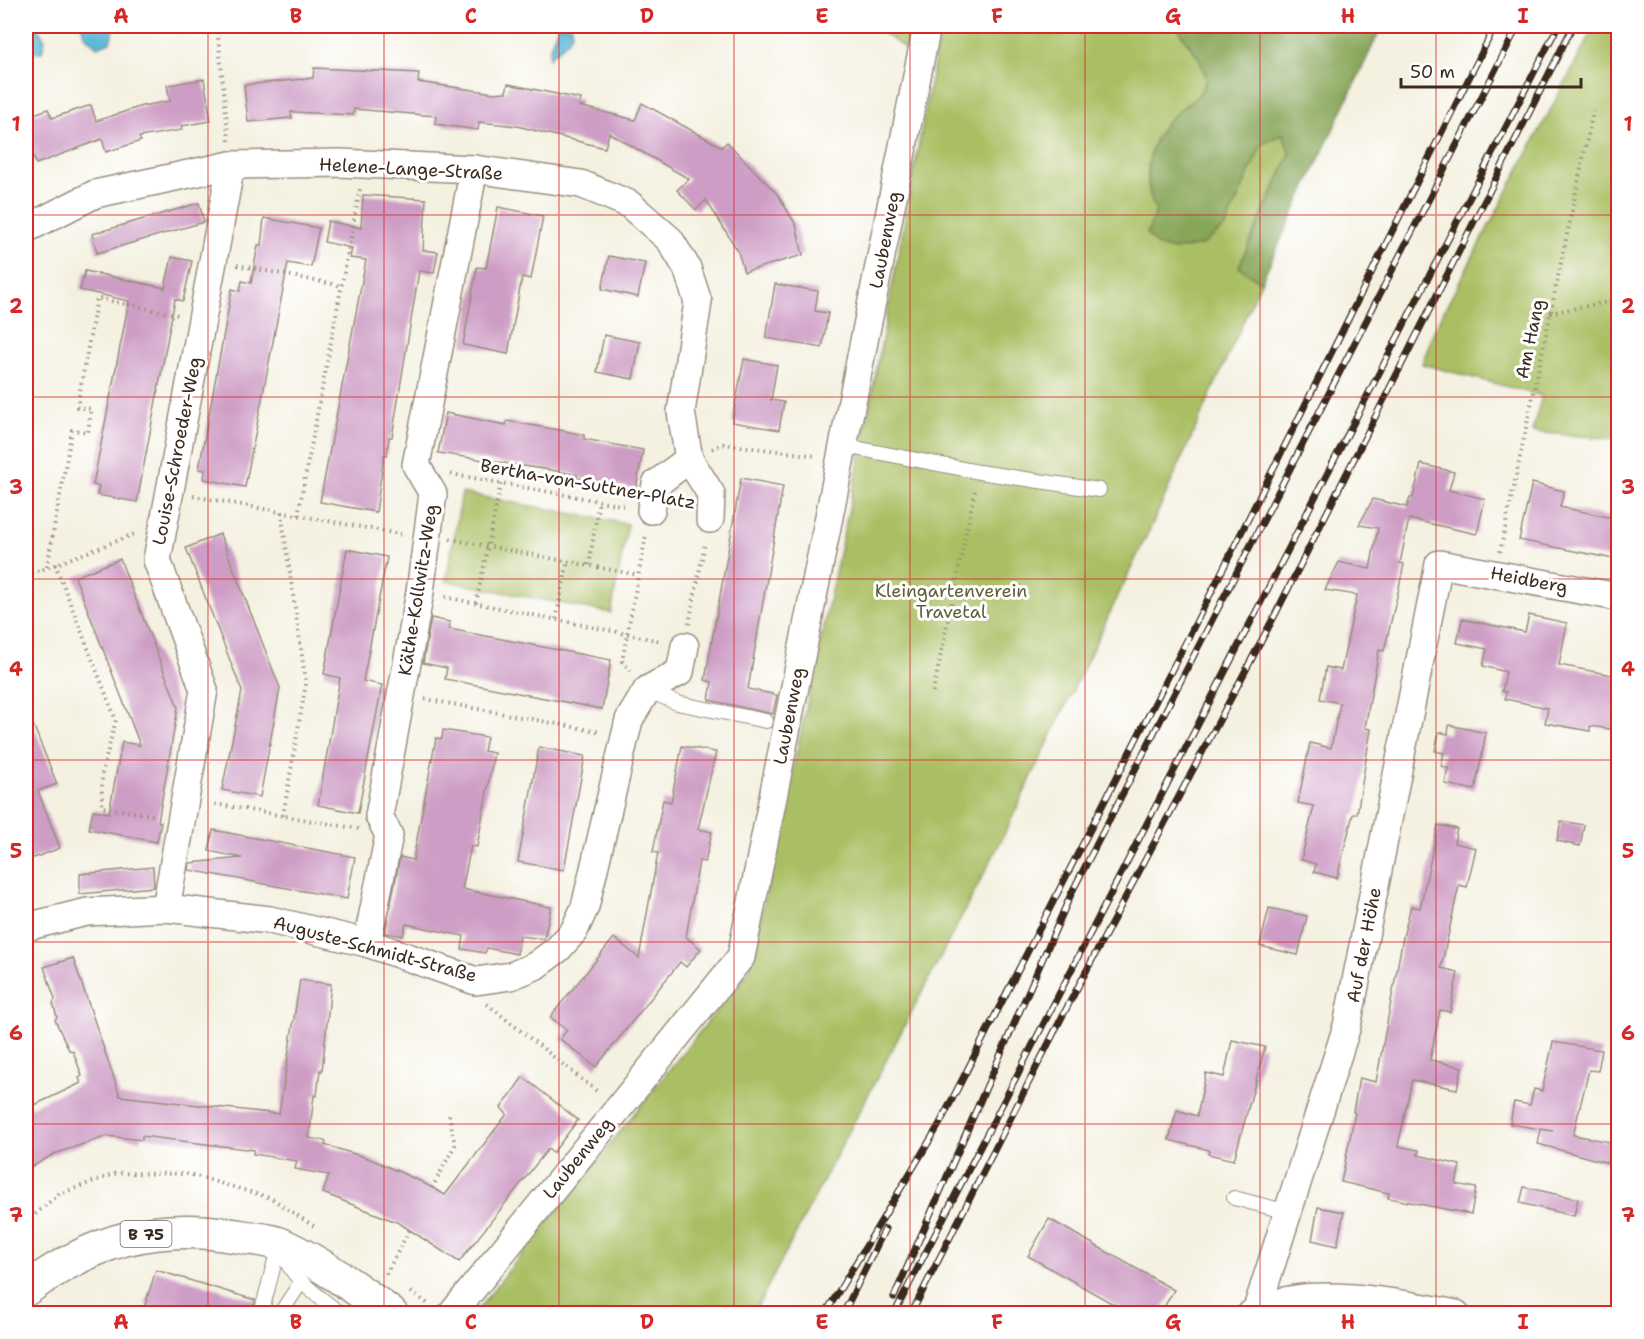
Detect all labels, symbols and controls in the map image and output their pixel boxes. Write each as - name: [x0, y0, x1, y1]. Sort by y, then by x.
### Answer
- text: A: [113, 3, 129, 29]
- text: B: [290, 3, 302, 29]
- text: C: [465, 3, 477, 29]
- text: D: [640, 3, 654, 29]
- text: E: [815, 3, 829, 29]
- text: F: [991, 3, 1003, 29]
- text: G: [1165, 3, 1181, 29]
- text: H: [1341, 3, 1355, 29]
- text: I: [1517, 3, 1529, 29]
- scale bar: [1401, 51, 1581, 89]
- text: 50 m: [1410, 60, 1455, 84]
- text: 1: [11, 111, 21, 137]
- text: 1: [1623, 111, 1633, 137]
- street label: Helene-Lange-Straße: [318, 152, 504, 186]
- street label: Laubenweg: [864, 189, 906, 291]
- text: 2: [9, 293, 23, 319]
- text: 2: [1621, 293, 1635, 319]
- street label: Am Hang: [1510, 297, 1550, 381]
- street label: Louise-Schroeder-Weg: [147, 355, 207, 547]
- street label: Bertha-von-Suttner-Platz: [478, 453, 698, 515]
- text: 3: [9, 474, 23, 500]
- text: 3: [1621, 474, 1635, 500]
- street label: Käthe-Kollwitz-Weg: [393, 503, 443, 677]
- street label: Heidberg: [1488, 561, 1570, 599]
- park label: Kleingartenverein Travetal: [875, 579, 1027, 624]
- text: 4: [9, 656, 23, 682]
- text: 4: [1621, 656, 1635, 682]
- street label: Laubenweg: [768, 665, 810, 767]
- text: 5: [10, 838, 22, 864]
- text: 5: [1622, 838, 1634, 864]
- street label: Auf der Höhe: [1341, 885, 1387, 1005]
- street label: Auguste-Schmidt-Straße: [271, 910, 479, 988]
- text: 6: [9, 1020, 23, 1046]
- text: 6: [1621, 1020, 1635, 1046]
- street label: Laubenweg: [538, 1112, 618, 1204]
- text: 7: [9, 1202, 23, 1228]
- text: 7: [1621, 1202, 1635, 1228]
- road number: B 75: [120, 1221, 172, 1247]
- text: A: [113, 1309, 129, 1335]
- text: B: [290, 1309, 302, 1335]
- text: C: [465, 1309, 477, 1335]
- text: D: [640, 1309, 654, 1335]
- text: E: [815, 1309, 829, 1335]
- text: F: [991, 1309, 1003, 1335]
- text: G: [1165, 1309, 1181, 1335]
- text: H: [1341, 1309, 1355, 1335]
- text: I: [1517, 1309, 1529, 1335]

